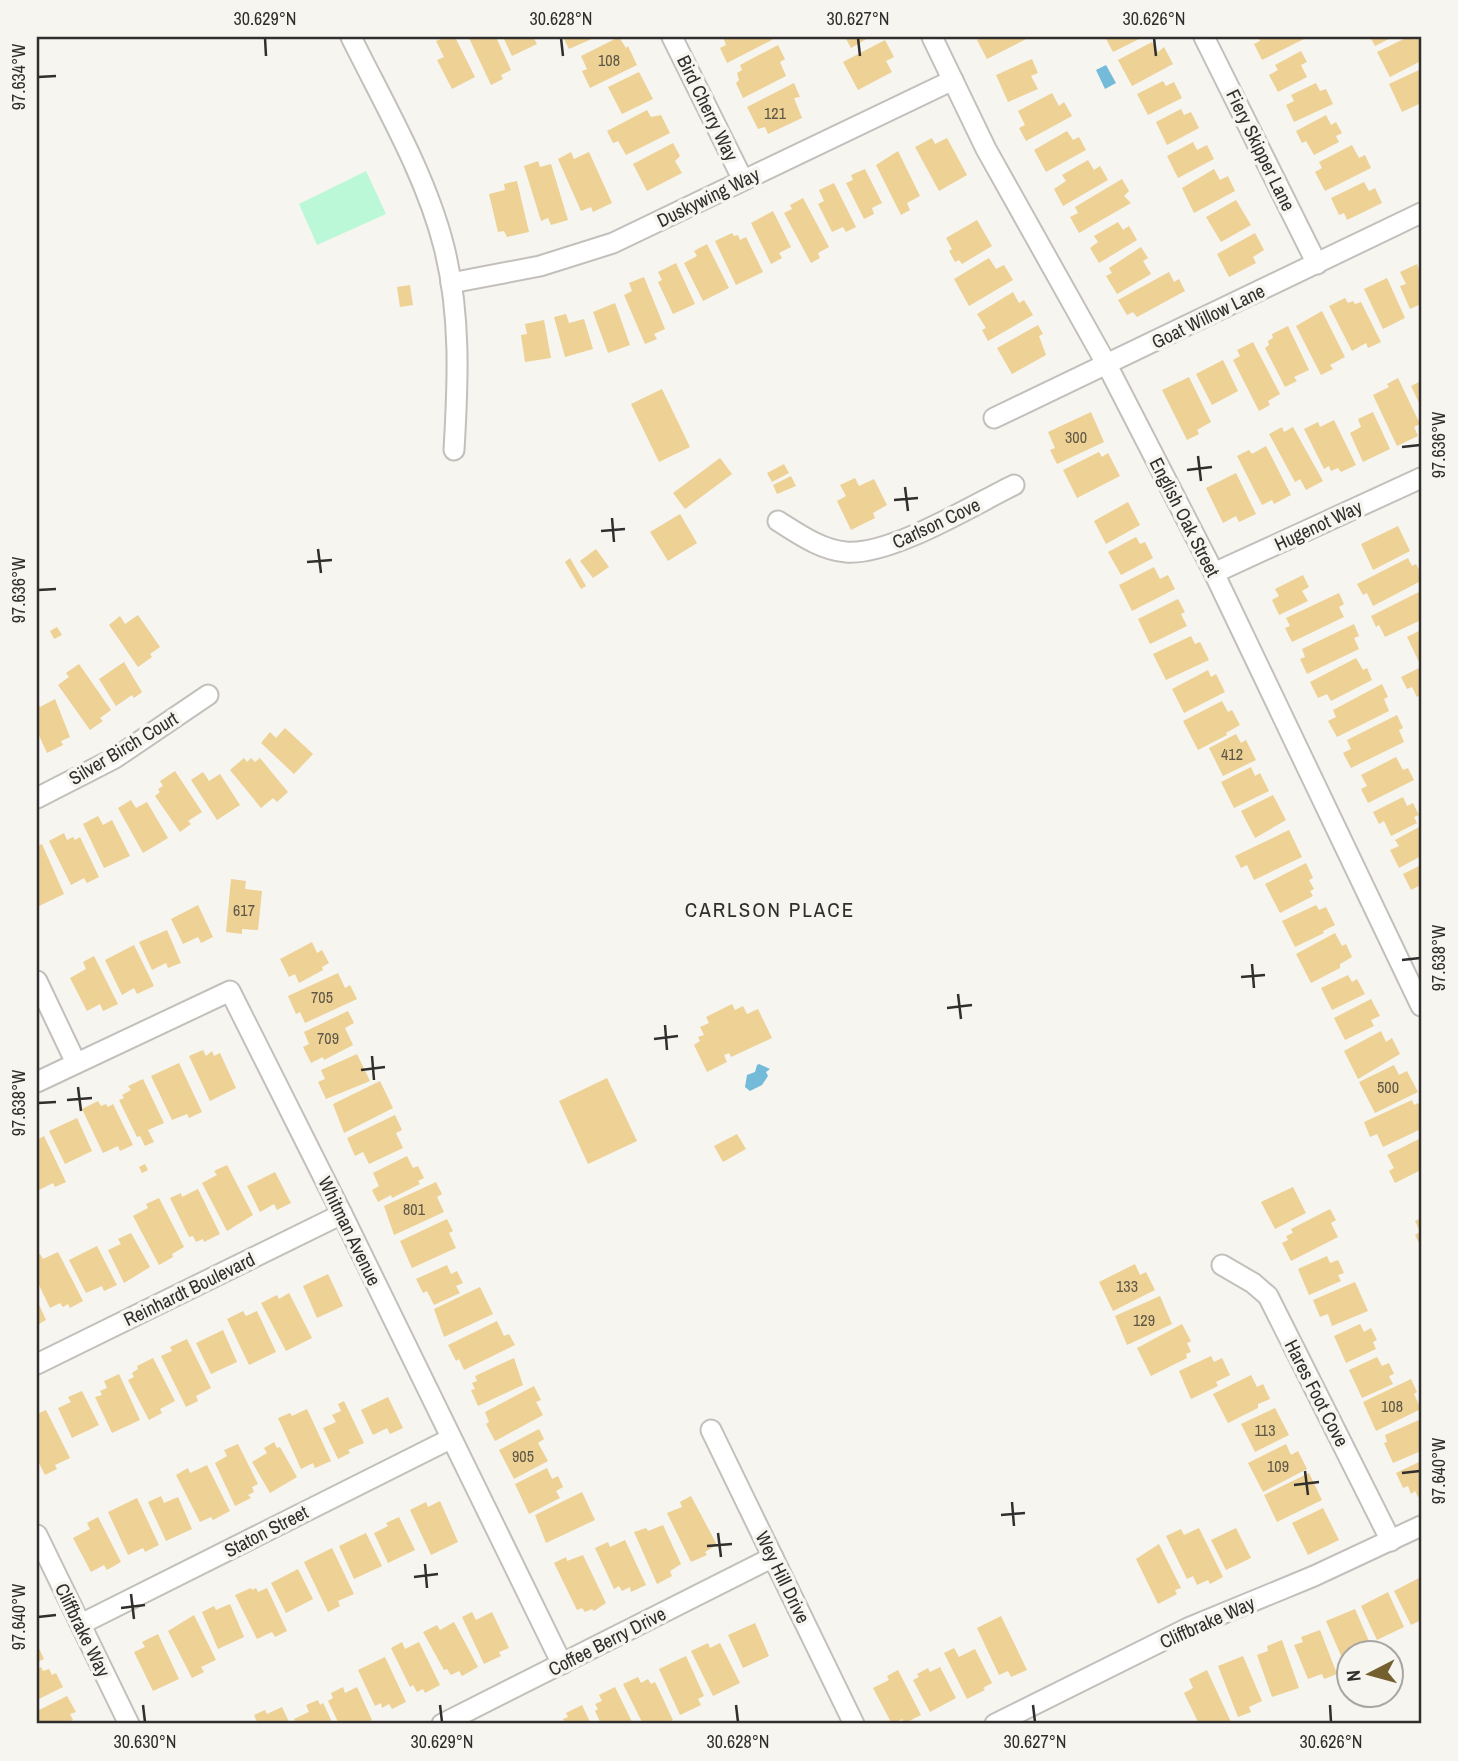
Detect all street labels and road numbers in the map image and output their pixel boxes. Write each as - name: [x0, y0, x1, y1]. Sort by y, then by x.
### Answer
- street label: Bird Cherry Way: [671, 51, 745, 165]
- street label: Fiery Skipper Lane: [1220, 85, 1302, 215]
- street label: Duskywing Way: [652, 161, 764, 233]
- street label: Goat Willow Lane: [1147, 277, 1269, 355]
- street label: English Oak Street: [1144, 453, 1227, 582]
- street label: Carlson Cove: [888, 491, 984, 555]
- street label: Hugenot Way: [1270, 493, 1366, 557]
- street label: Silver Birch Court: [64, 705, 183, 791]
- street label: Whitman Avenue: [312, 1172, 388, 1290]
- street label: Reinhardt Boulevard: [119, 1246, 259, 1332]
- street label: Hares Foot Cove: [1279, 1335, 1355, 1451]
- street label: Staton Street: [220, 1498, 313, 1563]
- street label: Wey Hill Drive: [750, 1527, 816, 1627]
- street label: Cliffbrake Way: [49, 1579, 117, 1681]
- street label: Cliffbrake Way: [1155, 1589, 1259, 1654]
- street label: Coffee Berry Drive: [544, 1600, 670, 1682]

